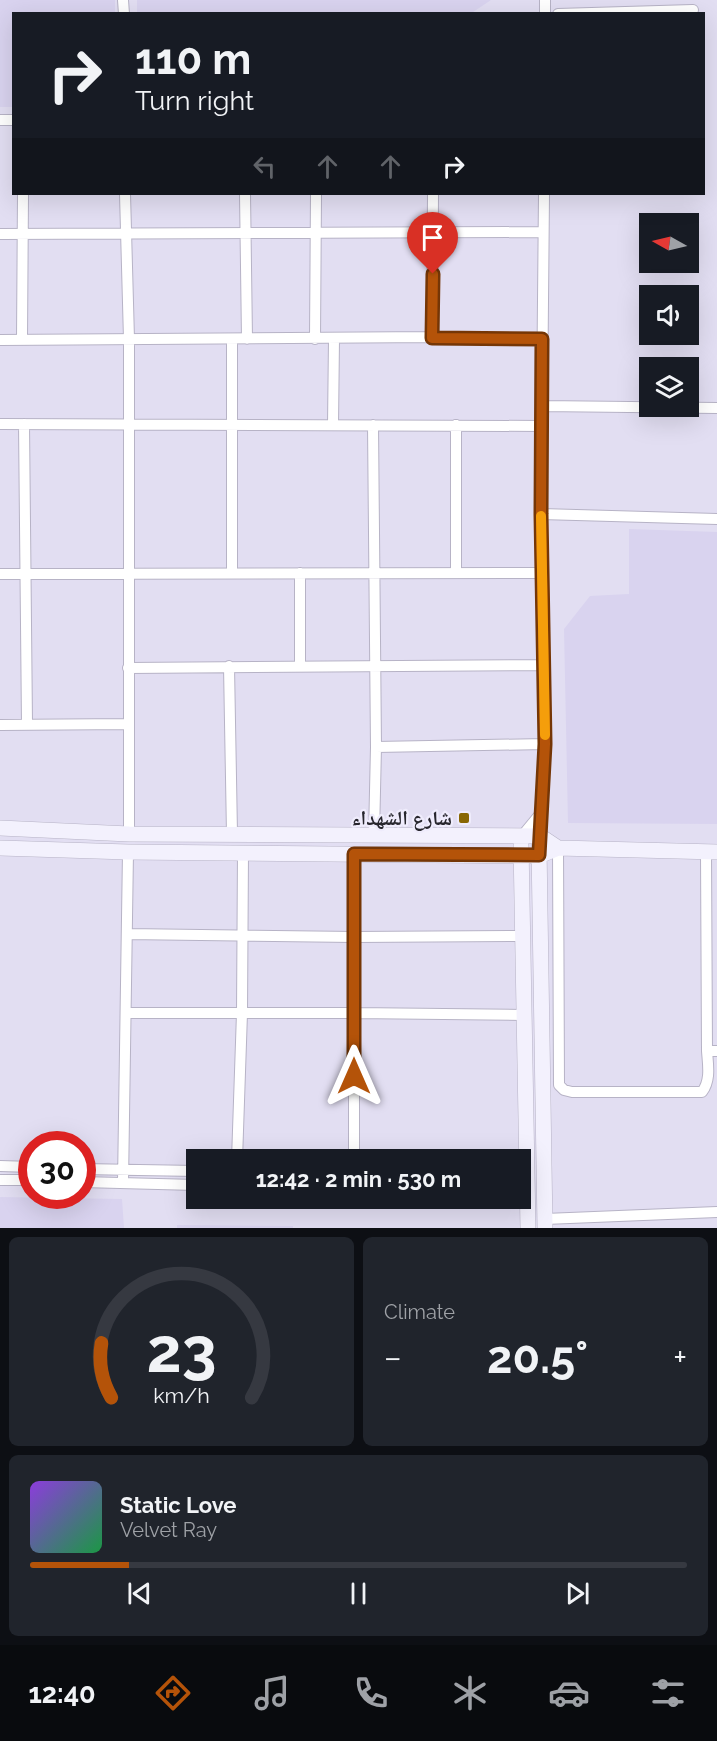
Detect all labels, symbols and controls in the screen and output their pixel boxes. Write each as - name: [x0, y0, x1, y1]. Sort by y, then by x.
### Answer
- text: 110 m: [135, 35, 251, 84]
- icon: right: [36, 36, 114, 114]
- text: Turn right: [135, 85, 254, 116]
- icon: left: [248, 150, 281, 183]
- icon: ahead: [311, 150, 344, 183]
- icon: ahead: [374, 150, 407, 183]
- icon: right: [437, 150, 470, 183]
- pin: [407, 212, 458, 274]
- north arrow: [639, 213, 699, 273]
- map controls: [639, 213, 699, 417]
- icon: arrive: [416, 221, 449, 254]
- button: sound: [639, 285, 699, 345]
- button: layers: [639, 357, 699, 417]
- place label: شارع الشهداء: [352, 806, 452, 831]
- marker: شارع الشهداء: [457, 811, 471, 825]
- position arrow: [322, 1044, 386, 1108]
- speed limit sign: 30: [18, 1131, 96, 1209]
- text: 12:42 · 2 min · 530 m: [256, 1166, 461, 1192]
- text: Climate: [384, 1300, 455, 1324]
- text: 23: [146, 1313, 217, 1387]
- text: 20.5°: [487, 1331, 588, 1384]
- text: −: [384, 1338, 402, 1377]
- text: +: [673, 1338, 687, 1377]
- text: km/h: [153, 1384, 210, 1409]
- text: Static Love: [120, 1492, 237, 1518]
- text: Velvet Ray: [120, 1518, 217, 1542]
- icon: previous: [123, 1577, 156, 1610]
- icon: pause: [342, 1577, 375, 1610]
- icon: next: [561, 1577, 594, 1610]
- icon: directions: [152, 1672, 194, 1714]
- icon: music: [251, 1672, 293, 1714]
- icon: phone: [350, 1672, 392, 1714]
- icon: climate: [449, 1672, 491, 1714]
- icon: car: [548, 1672, 590, 1714]
- icon: filters: [647, 1672, 689, 1714]
- text: 12:40: [28, 1678, 96, 1709]

